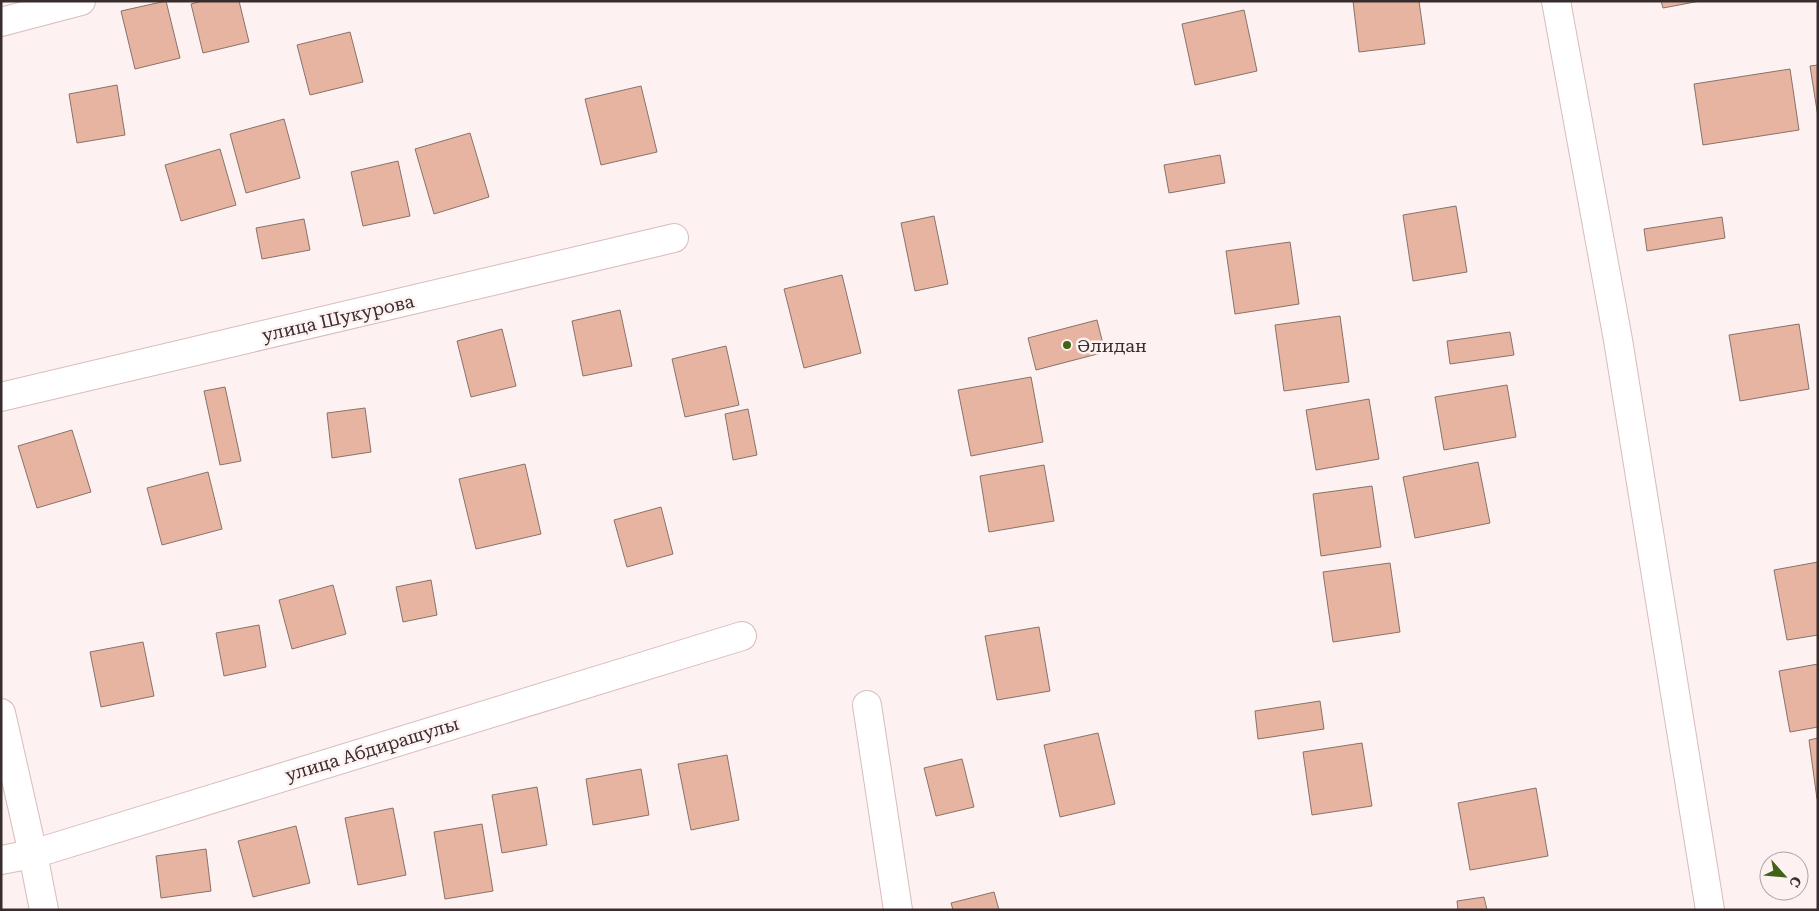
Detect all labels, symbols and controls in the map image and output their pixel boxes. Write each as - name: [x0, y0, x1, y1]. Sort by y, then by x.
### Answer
- street label: улица Шукурова: [260, 290, 416, 346]
- place label: Әлидан: [1077, 335, 1147, 356]
- marker: Әлидан: [1061, 339, 1073, 351]
- street label: улица Абдирашулы: [283, 713, 461, 785]
- north arrow: [1759, 851, 1809, 901]
- text: С: [1786, 874, 1805, 890]

